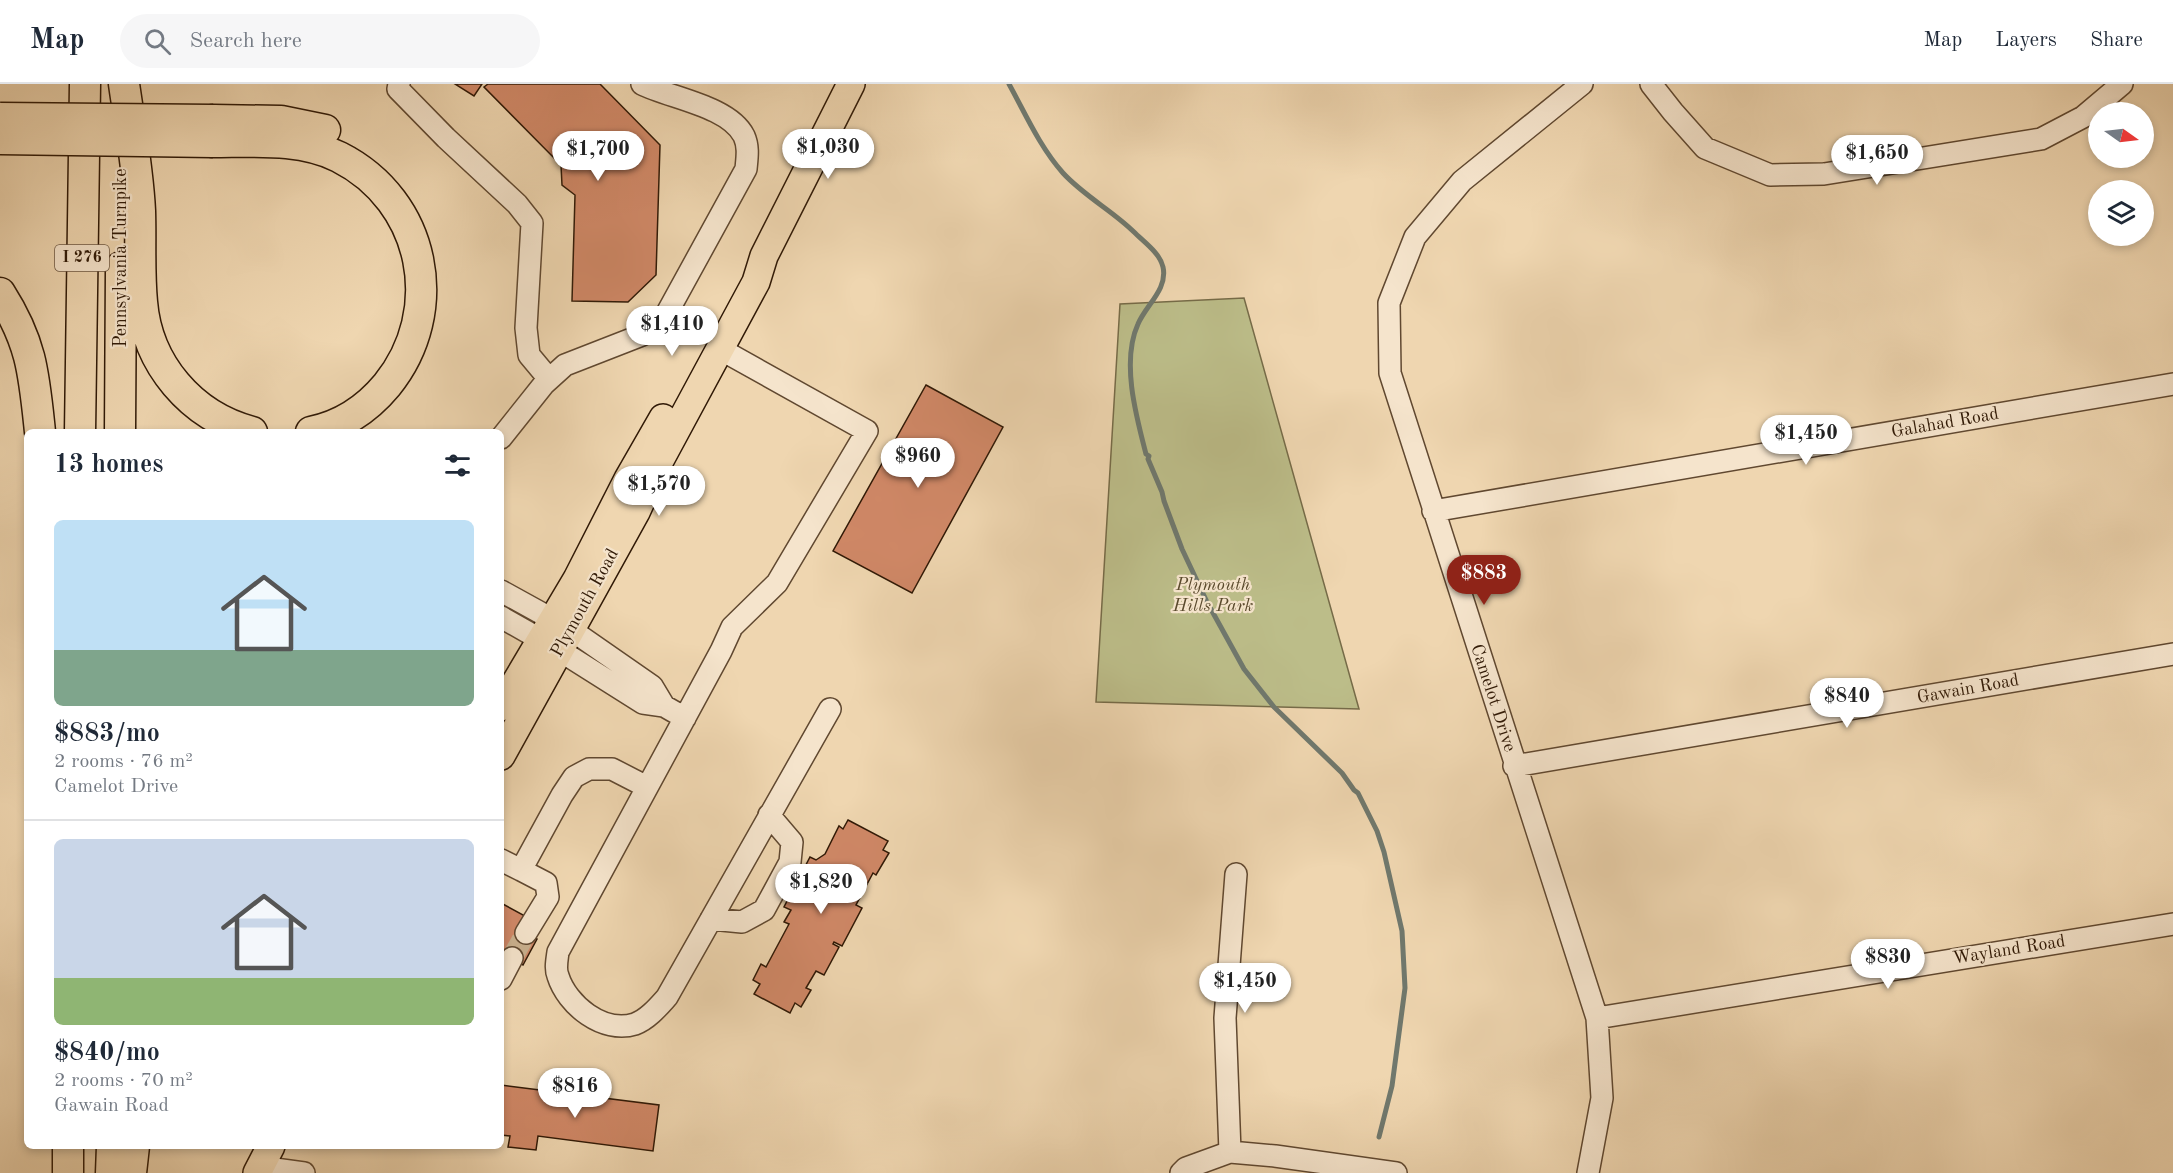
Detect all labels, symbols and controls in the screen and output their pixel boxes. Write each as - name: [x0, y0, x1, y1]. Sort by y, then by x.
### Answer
- search box: [120, 14, 540, 68]
- icon: search: [141, 25, 174, 58]
- text: Map: [30, 27, 84, 55]
- text: Search here: [189, 30, 302, 52]
- text: Map: [1923, 30, 1962, 51]
- text: Layers: [1995, 30, 2057, 51]
- text: Share: [2090, 30, 2143, 51]
- north arrow: [2088, 102, 2154, 168]
- map controls: [2088, 102, 2154, 246]
- pin: $1,030: [779, 129, 877, 180]
- pin: $1,700: [549, 131, 647, 182]
- pin: $1,650: [1828, 135, 1926, 186]
- text: $1,030: [796, 138, 860, 158]
- text: $1,700: [566, 140, 630, 160]
- text: $1,650: [1845, 144, 1909, 164]
- street label: Pennsylvania Turnpike: [112, 169, 130, 348]
- button: layers: [2088, 180, 2154, 246]
- road number: I 276: [55, 245, 109, 271]
- pin: $1,410: [623, 306, 721, 357]
- text: $1,410: [640, 315, 704, 335]
- street label: Galahad Road: [1890, 405, 2000, 441]
- pin: $1,450: [1757, 415, 1855, 466]
- text: $1,450: [1774, 424, 1838, 444]
- pin: $960: [882, 438, 954, 489]
- text: $960: [895, 447, 941, 467]
- icon: filters: [441, 449, 474, 482]
- text: 13 homes: [54, 452, 163, 478]
- pin: $1,570: [610, 466, 708, 517]
- text: $1,570: [627, 475, 691, 495]
- street label: Plymouth Road: [548, 546, 622, 660]
- pin: $883: [1448, 555, 1520, 606]
- icon: home: [210, 559, 318, 667]
- text: $883: [1461, 564, 1507, 584]
- park label: Plymouth Hills Park: [1172, 576, 1253, 615]
- street label: Camelot Drive: [1467, 642, 1519, 754]
- street label: Gawain Road: [1916, 671, 2020, 707]
- pin: $840: [1811, 678, 1883, 729]
- text: $840: [1824, 687, 1870, 707]
- text: $883/mo: [54, 721, 160, 747]
- text: 2 rooms · 76 m²: [54, 752, 193, 772]
- text: Camelot Drive: [54, 777, 178, 797]
- pin: $1,820: [772, 864, 870, 915]
- text: $1,820: [789, 873, 853, 893]
- icon: home: [210, 878, 318, 986]
- street label: Wayland Road: [1951, 932, 2067, 968]
- pin: $830: [1852, 939, 1924, 990]
- text: $830: [1865, 948, 1911, 968]
- pin: $1,450: [1196, 963, 1294, 1014]
- text: $1,450: [1213, 972, 1277, 992]
- text: $840/mo: [54, 1040, 160, 1066]
- pin: $816: [539, 1068, 611, 1119]
- text: 2 rooms · 70 m²: [54, 1071, 193, 1091]
- text: $816: [552, 1077, 598, 1097]
- text: Gawain Road: [54, 1096, 169, 1116]

